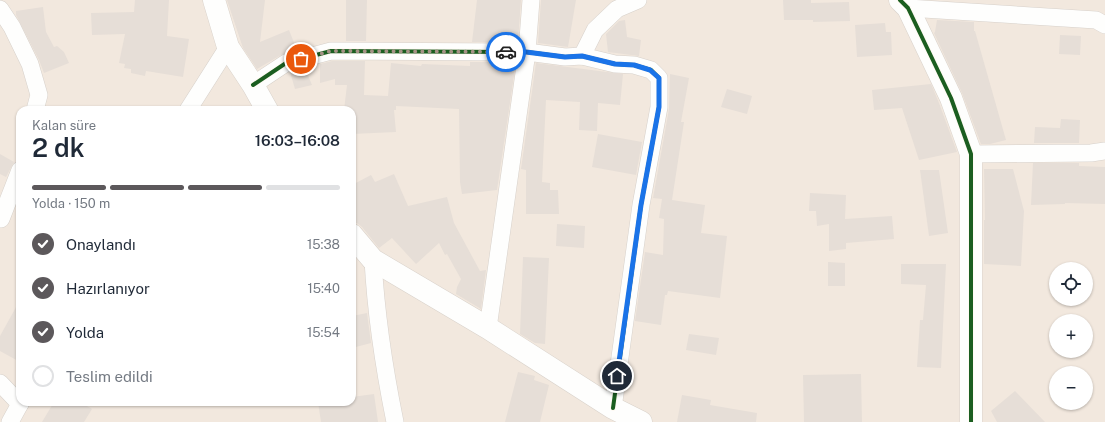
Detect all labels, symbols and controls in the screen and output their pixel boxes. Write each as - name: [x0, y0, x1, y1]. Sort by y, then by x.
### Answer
- courier: [486, 32, 526, 72]
- icon: car: [495, 41, 517, 63]
- pin: [284, 42, 318, 76]
- icon: bag: [290, 48, 312, 70]
- text: Kalan süre: [32, 118, 96, 133]
- text: 2 dk: [32, 132, 85, 163]
- text: 16:03–16:08: [255, 132, 340, 149]
- text: Yolda · 150 m: [32, 196, 110, 211]
- icon: check: [32, 233, 54, 255]
- text: Onaylandı: [66, 236, 136, 253]
- text: 15:38: [307, 237, 340, 252]
- map controls: [1049, 262, 1093, 410]
- button: locate: [1049, 262, 1093, 306]
- icon: check: [32, 277, 54, 299]
- text: Hazırlanıyor: [66, 280, 150, 297]
- text: 15:40: [307, 281, 340, 296]
- button: +: [1049, 314, 1093, 358]
- icon: check: [32, 321, 54, 343]
- text: Yolda: [66, 324, 104, 341]
- text: 15:54: [307, 325, 340, 340]
- pin: [600, 359, 634, 393]
- icon: home: [606, 365, 628, 387]
- button: −: [1049, 366, 1093, 410]
- text: Teslim edildi: [66, 368, 153, 385]

